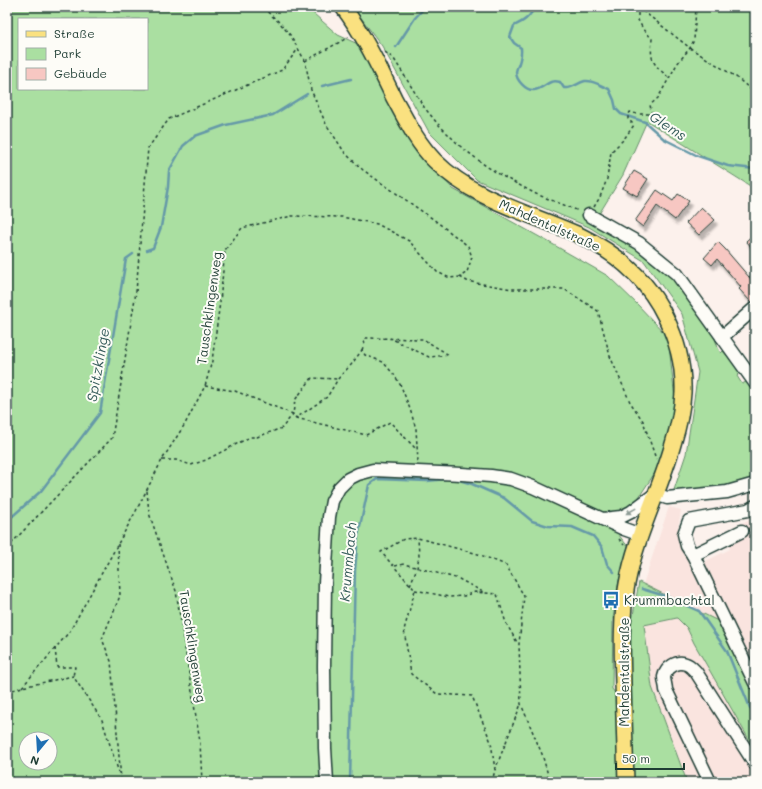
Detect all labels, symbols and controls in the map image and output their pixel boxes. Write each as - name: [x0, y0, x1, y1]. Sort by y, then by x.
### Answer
- legend: [18, 18, 148, 90]
- text: Straße: [54, 25, 95, 41]
- text: Park: [54, 45, 81, 61]
- text: Gebäude: [54, 65, 107, 81]
- water label: Glems: [646, 107, 691, 145]
- street label: Mahdentalstraße: [497, 195, 604, 255]
- street label: Tauschklingenweg: [192, 251, 225, 365]
- water label: Spitzklinge: [82, 327, 113, 403]
- one-way arrow: [625, 508, 637, 515]
- water label: Krummbach: [335, 522, 360, 602]
- street label: Tauschklingenweg: [176, 589, 211, 703]
- bus stop icon: Krummbachtal: [601, 590, 621, 610]
- place label: Krummbachtal: [624, 591, 715, 608]
- street label: Mahdentalstraße: [615, 617, 632, 727]
- north arrow: [18, 731, 58, 771]
- scale bar: [616, 745, 684, 771]
- text: 50 m: [622, 750, 650, 766]
- text: N: [28, 753, 41, 769]

